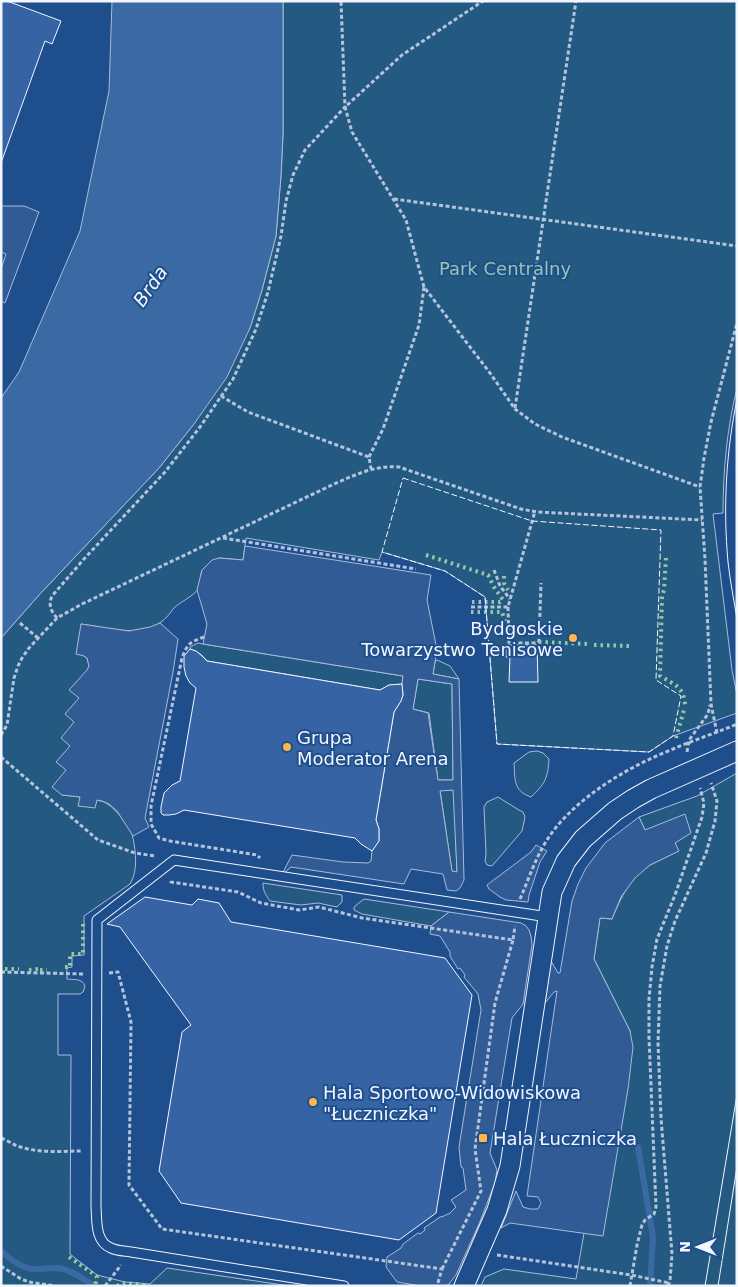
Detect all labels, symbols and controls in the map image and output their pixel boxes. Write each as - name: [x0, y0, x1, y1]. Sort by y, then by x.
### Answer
- park label: Park Centralny: [439, 258, 571, 279]
- water label: Brda: [128, 261, 172, 311]
- place label: Bydgoskie Towarzystwo Tenisowe: [360, 618, 563, 660]
- marker: Bydgoskie Towarzystwo Tenisowe: [567, 632, 579, 644]
- place label: Grupa Moderator Arena: [297, 727, 449, 769]
- marker: Grupa Moderator Arena: [281, 741, 293, 753]
- place label: Hala Sportowo-Widowiskowa "Łuczniczka": [323, 1082, 581, 1124]
- marker: Hala Sportowo-Widowiskowa "Łuczniczka": [307, 1096, 319, 1108]
- place label: Hala Łuczniczka: [493, 1128, 637, 1149]
- marker: Hala Łuczniczka: [477, 1132, 489, 1144]
- north arrow: [673, 1222, 723, 1272]
- text: N: [677, 1241, 693, 1253]

